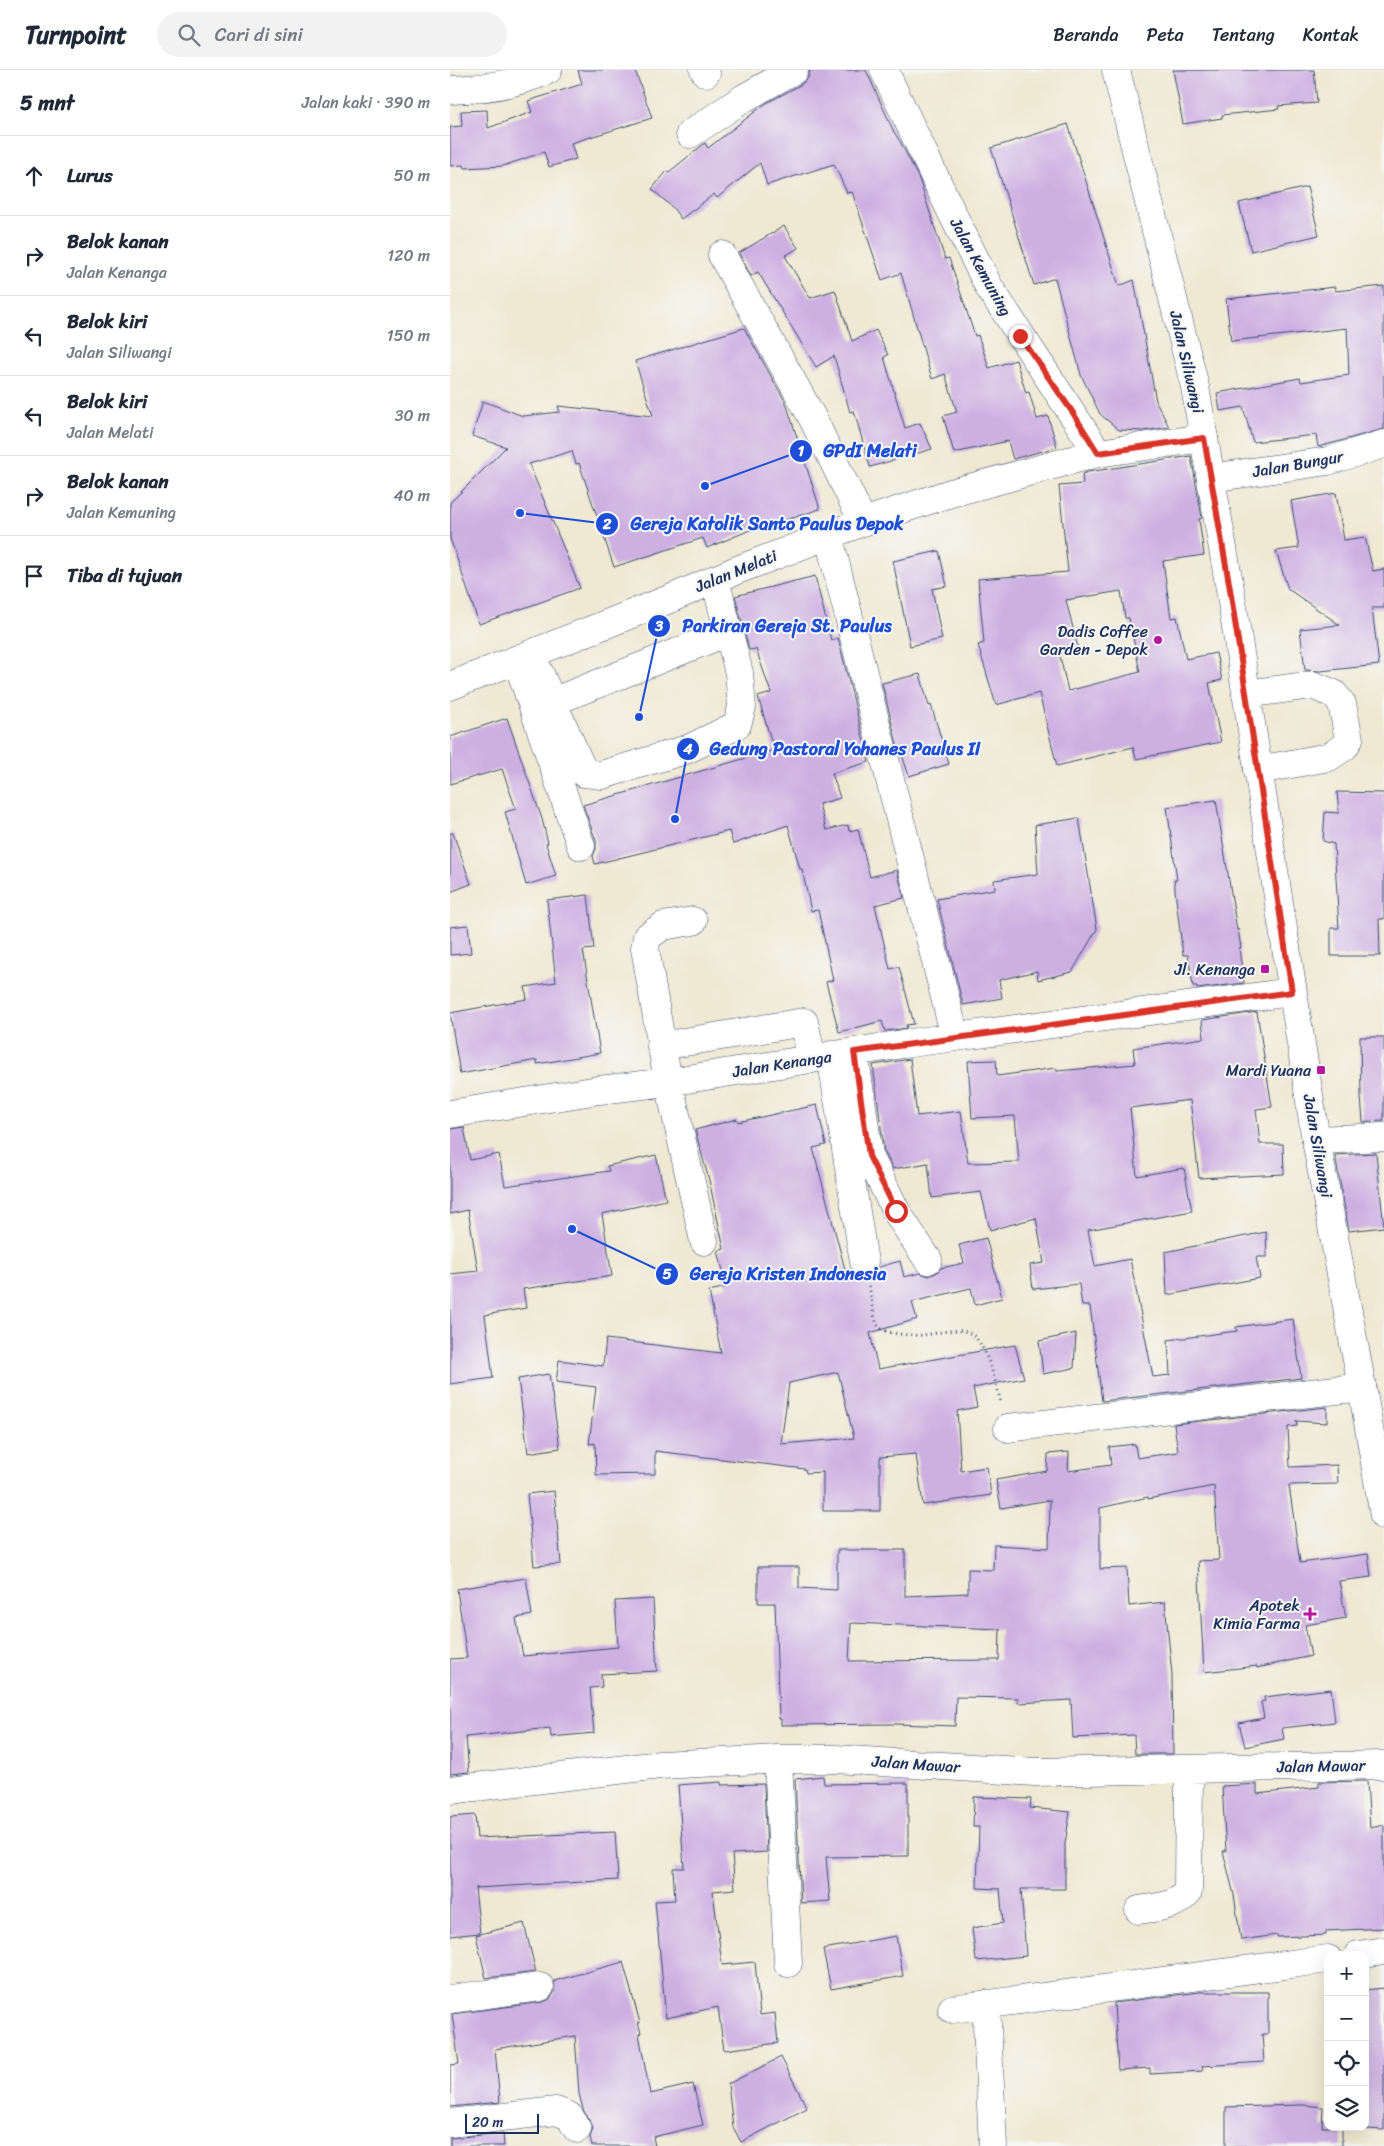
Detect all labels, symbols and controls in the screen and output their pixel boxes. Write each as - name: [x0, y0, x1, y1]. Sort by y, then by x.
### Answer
- search box: [157, 12, 507, 57]
- text: Turnpoint: [25, 14, 127, 56]
- text: Cari di sini: [215, 18, 303, 51]
- text: Beranda: [1053, 19, 1119, 51]
- text: Peta: [1147, 19, 1184, 51]
- text: Tentang: [1212, 19, 1275, 51]
- text: Kontak: [1303, 19, 1359, 51]
- icon: search: [175, 21, 203, 49]
- text: 5 mnt: [20, 84, 74, 122]
- text: Jalan kaki · 390 m: [302, 88, 430, 117]
- text: Lurus: [67, 159, 113, 192]
- text: 50 m: [394, 161, 430, 190]
- icon: ahead: [20, 162, 48, 190]
- street label: Jalan Kemuning: [941, 211, 1020, 322]
- text: Belok kanan: [67, 225, 169, 258]
- text: 120 m: [387, 241, 430, 270]
- icon: right: [20, 242, 48, 270]
- text: Jalan Kenanga: [67, 258, 167, 287]
- text: Belok kiri: [67, 305, 147, 338]
- street label: Jalan Siliwangi: [1161, 307, 1213, 417]
- text: 150 m: [387, 321, 430, 350]
- icon: left: [20, 322, 48, 350]
- route end: [1009, 325, 1032, 348]
- text: Jalan Siliwangi: [67, 338, 172, 367]
- text: Belok kiri: [67, 385, 147, 418]
- text: 30 m: [395, 401, 430, 430]
- icon: left: [20, 402, 48, 430]
- text: Jalan Melati: [67, 418, 153, 447]
- callout: GPdI Melati: [788, 434, 927, 467]
- text: GPdI Melati: [822, 435, 918, 467]
- text: 1: [798, 438, 805, 464]
- street label: Jalan Bungur: [1249, 442, 1347, 486]
- text: Belok kanan: [67, 465, 169, 498]
- text: 40 m: [393, 481, 430, 510]
- icon: right: [20, 482, 48, 510]
- text: Jalan Kemuning: [67, 498, 176, 527]
- callout: Gereja Katolik Santo Paulus Depok: [595, 507, 915, 540]
- text: Gereja Katolik Santo Paulus Depok: [630, 508, 904, 540]
- text: 2: [602, 511, 612, 537]
- street label: Jalan Melati: [690, 541, 782, 601]
- text: Tiba di tujuan: [67, 559, 182, 592]
- icon: arrive: [20, 562, 48, 590]
- callout: Parkiran Gereja St. Paulus: [646, 609, 903, 642]
- text: Parkiran Gereja St. Paulus: [682, 610, 892, 642]
- text: 3: [654, 613, 664, 639]
- place label: Dadis Coffee Garden - Depok: [1040, 617, 1148, 664]
- marker: Dadis Coffee Garden - Depok: [1152, 634, 1164, 646]
- callout: Gedung Pastoral Yohanes Paulus II: [675, 732, 991, 765]
- text: Gedung Pastoral Yohanes Paulus II: [709, 733, 981, 765]
- text: 4: [682, 736, 693, 762]
- place label: Jl. Kenanga: [1174, 955, 1255, 984]
- marker: Jl. Kenanga: [1259, 963, 1271, 975]
- street label: Jalan Kenanga: [729, 1042, 835, 1086]
- place label: Mardi Yuana: [1226, 1056, 1312, 1085]
- marker: Mardi Yuana: [1315, 1064, 1327, 1076]
- street label: Jalan Siliwangi: [1294, 1091, 1341, 1201]
- route start: [885, 1200, 908, 1223]
- callout: Gereja Kristen Indonesia: [655, 1257, 896, 1290]
- text: Gereja Kristen Indonesia: [689, 1258, 887, 1290]
- text: 5: [662, 1261, 672, 1287]
- place label: Apotek Kimia Farma: [1213, 1591, 1301, 1638]
- marker: Apotek Kimia Farma: [1304, 1608, 1316, 1620]
- street label: Jalan Mawar: [870, 1746, 962, 1782]
- street label: Jalan Mawar: [1276, 1751, 1367, 1781]
- map controls: [1324, 1951, 1369, 2131]
- button: +: [1324, 1951, 1369, 1996]
- button: −: [1324, 1996, 1369, 2041]
- button: locate: [1324, 2041, 1369, 2086]
- button: layers: [1324, 2086, 1369, 2131]
- text: 20 m: [472, 2110, 503, 2135]
- scale bar: [465, 2111, 539, 2134]

